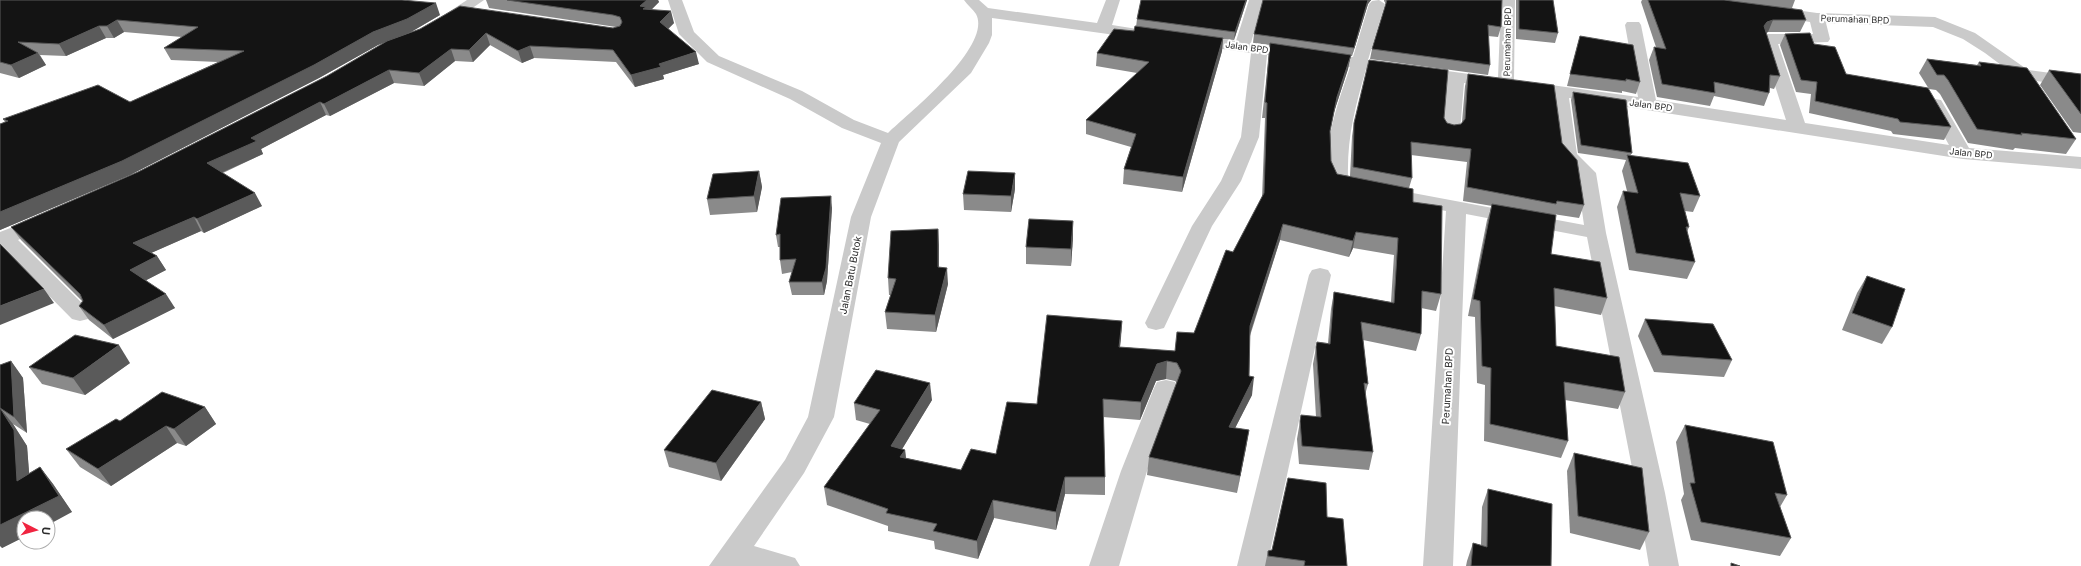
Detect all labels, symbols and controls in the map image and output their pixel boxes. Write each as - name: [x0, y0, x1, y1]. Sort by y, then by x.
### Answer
- street label: Perumahan BPD: [1501, 7, 1513, 77]
- street label: Perumahan BPD: [1820, 12, 1890, 26]
- street label: Jalan BPD: [1225, 39, 1269, 55]
- street label: Jalan BPD: [1629, 97, 1673, 113]
- street label: Jalan BPD: [1949, 145, 1993, 161]
- street label: Jalan Batu Butok: [837, 234, 864, 315]
- street label: Perumahan BPD: [1439, 347, 1455, 425]
- north arrow: [16, 510, 56, 550]
- text: U: [39, 526, 53, 536]

